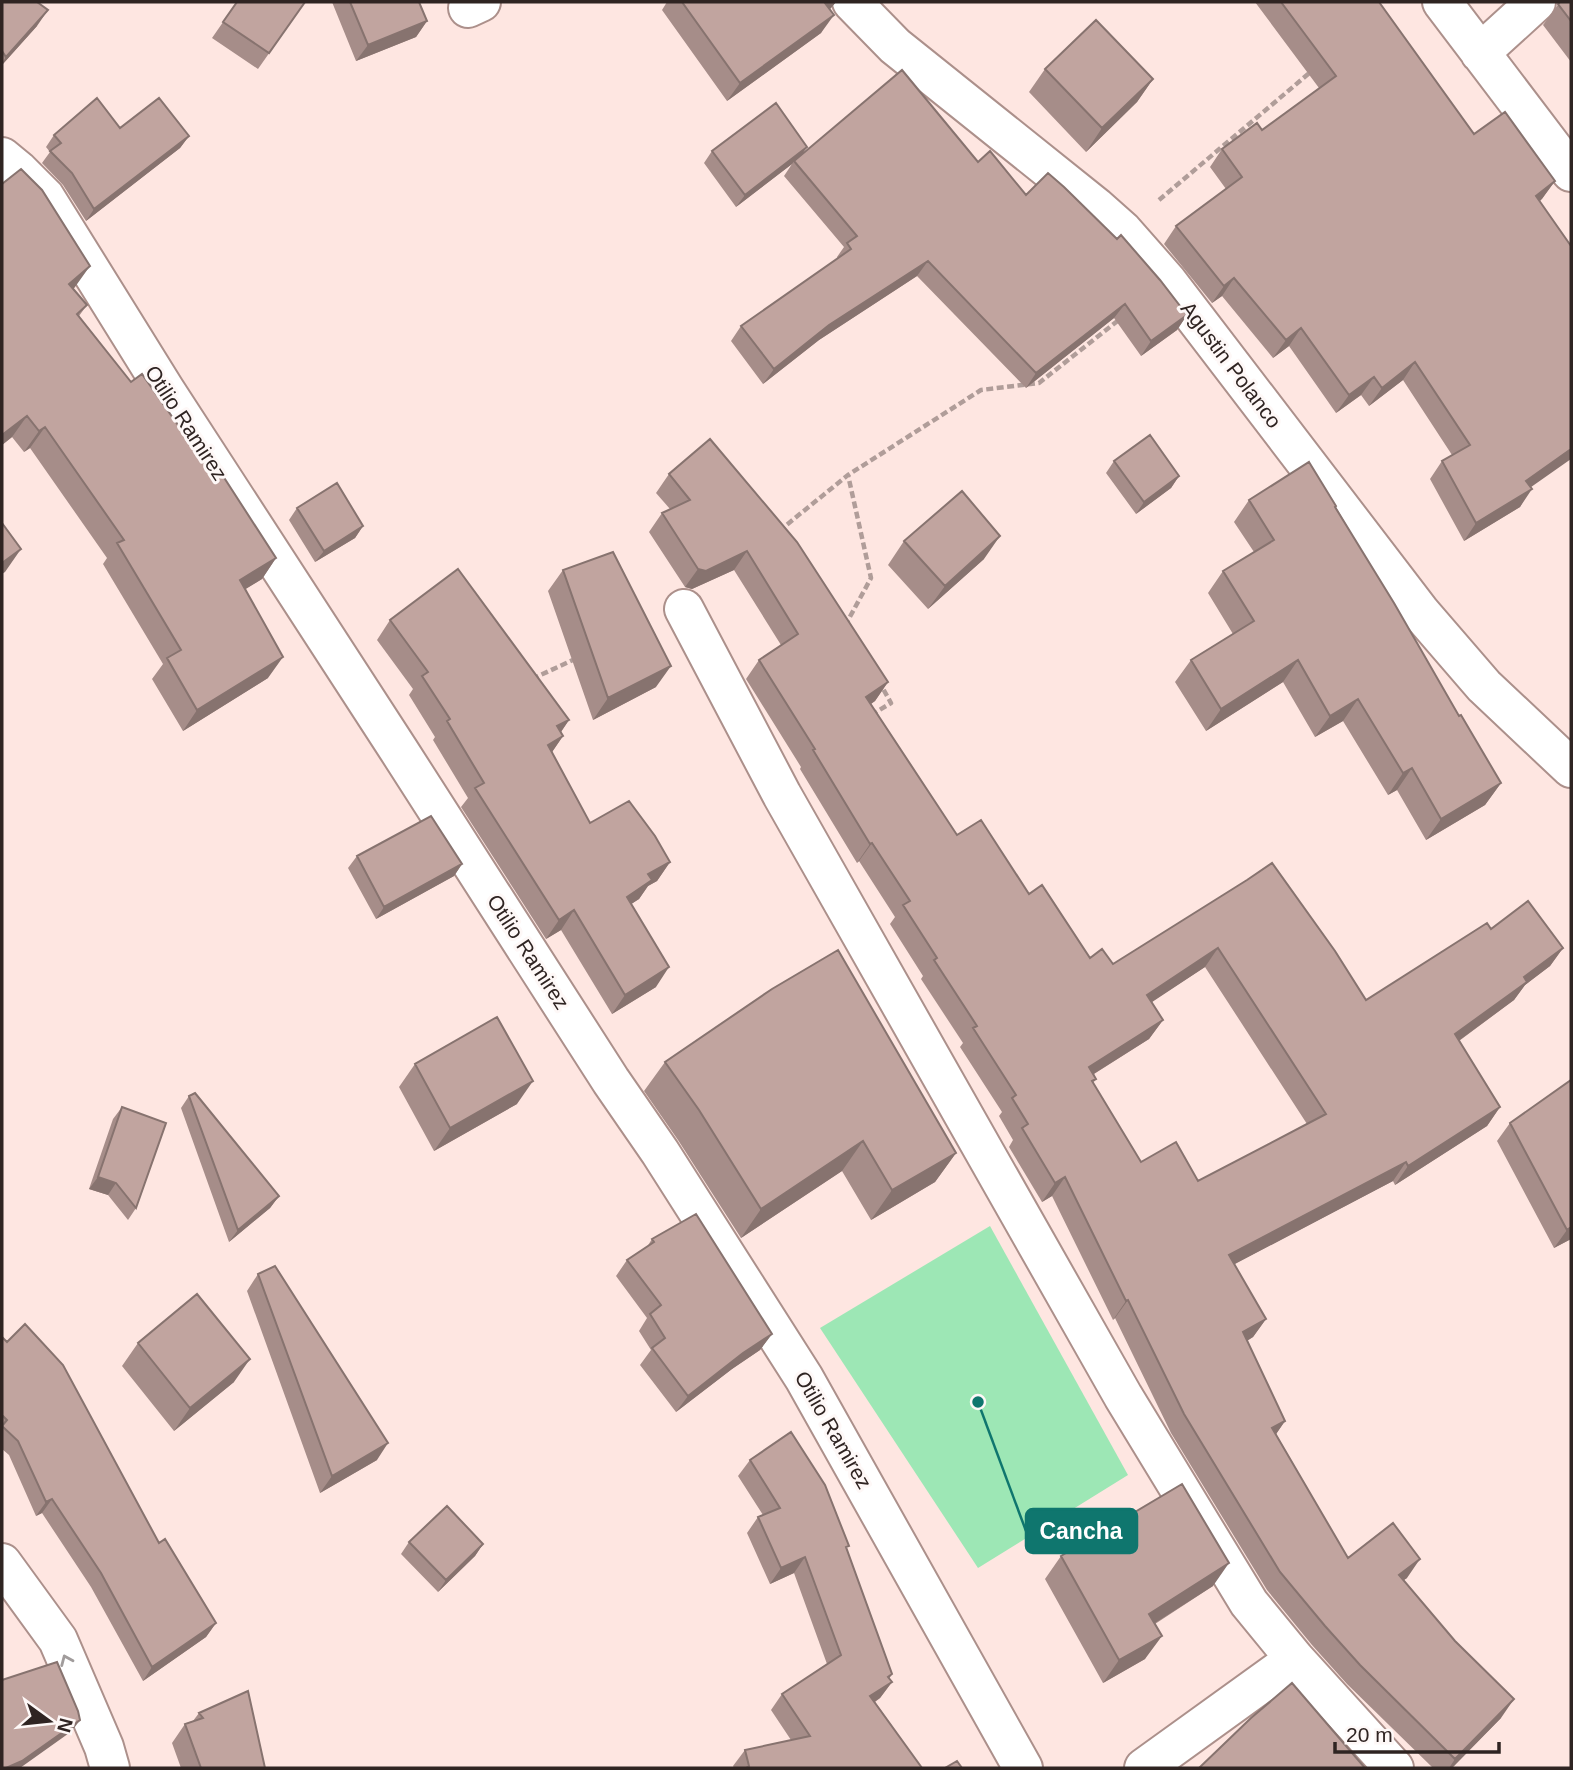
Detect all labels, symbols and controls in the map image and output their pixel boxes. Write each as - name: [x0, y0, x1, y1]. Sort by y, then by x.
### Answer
- street label: Agustin Polanco: [1177, 297, 1286, 432]
- street label: Otilio Ramirez: [141, 361, 232, 484]
- street label: Otilio Ramirez: [483, 890, 574, 1013]
- street label: Otilio Ramirez: [791, 1367, 876, 1493]
- callout: Cancha: [1026, 1509, 1137, 1553]
- text: Cancha: [1039, 1518, 1123, 1544]
- one-way arrow: [60, 1655, 74, 1667]
- north arrow: [14, 1686, 84, 1756]
- scale bar: [1335, 1710, 1500, 1754]
- text: N: [53, 1716, 77, 1735]
- text: 20 m: [1346, 1723, 1393, 1746]

